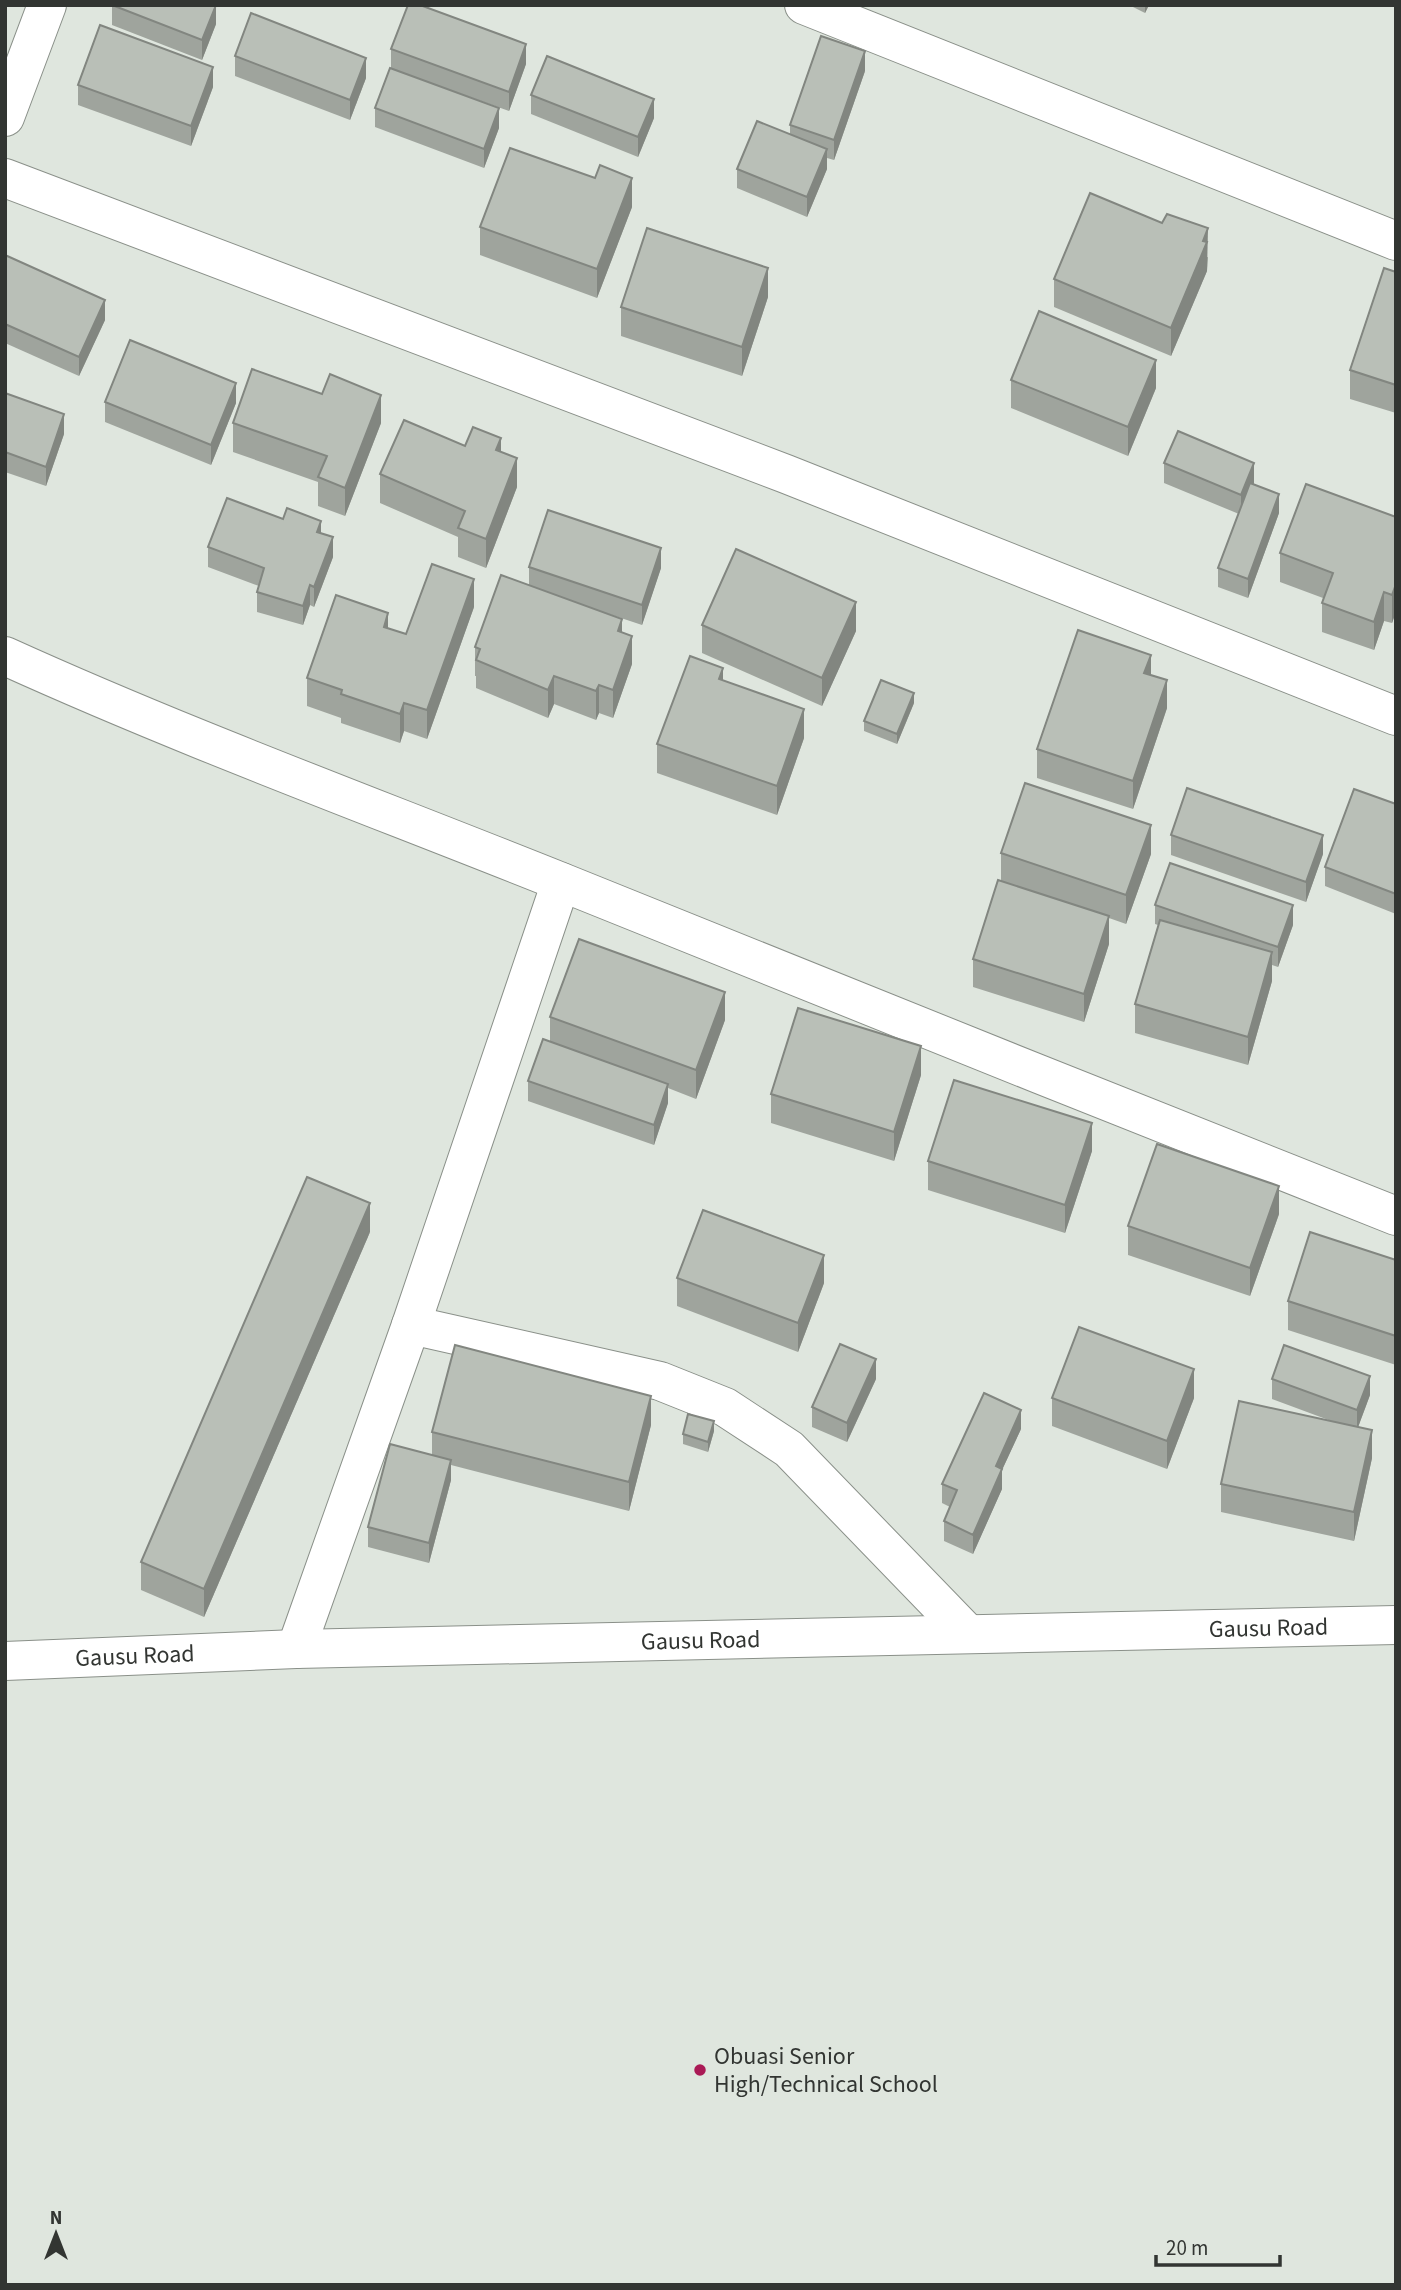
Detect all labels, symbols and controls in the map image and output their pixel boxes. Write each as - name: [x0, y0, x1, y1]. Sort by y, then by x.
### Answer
- street label: Gausu Road: [1208, 1609, 1329, 1647]
- street label: Gausu Road: [641, 1622, 761, 1659]
- street label: Gausu Road: [75, 1636, 195, 1676]
- place label: Obuasi Senior High/Technical School: [714, 2039, 938, 2102]
- marker: Obuasi Senior High/Technical School: [692, 2062, 708, 2078]
- north arrow: [21, 2199, 91, 2269]
- text: N: [50, 2205, 62, 2232]
- scale bar: [1156, 2224, 1280, 2268]
- text: 20 m: [1166, 2233, 1208, 2263]

